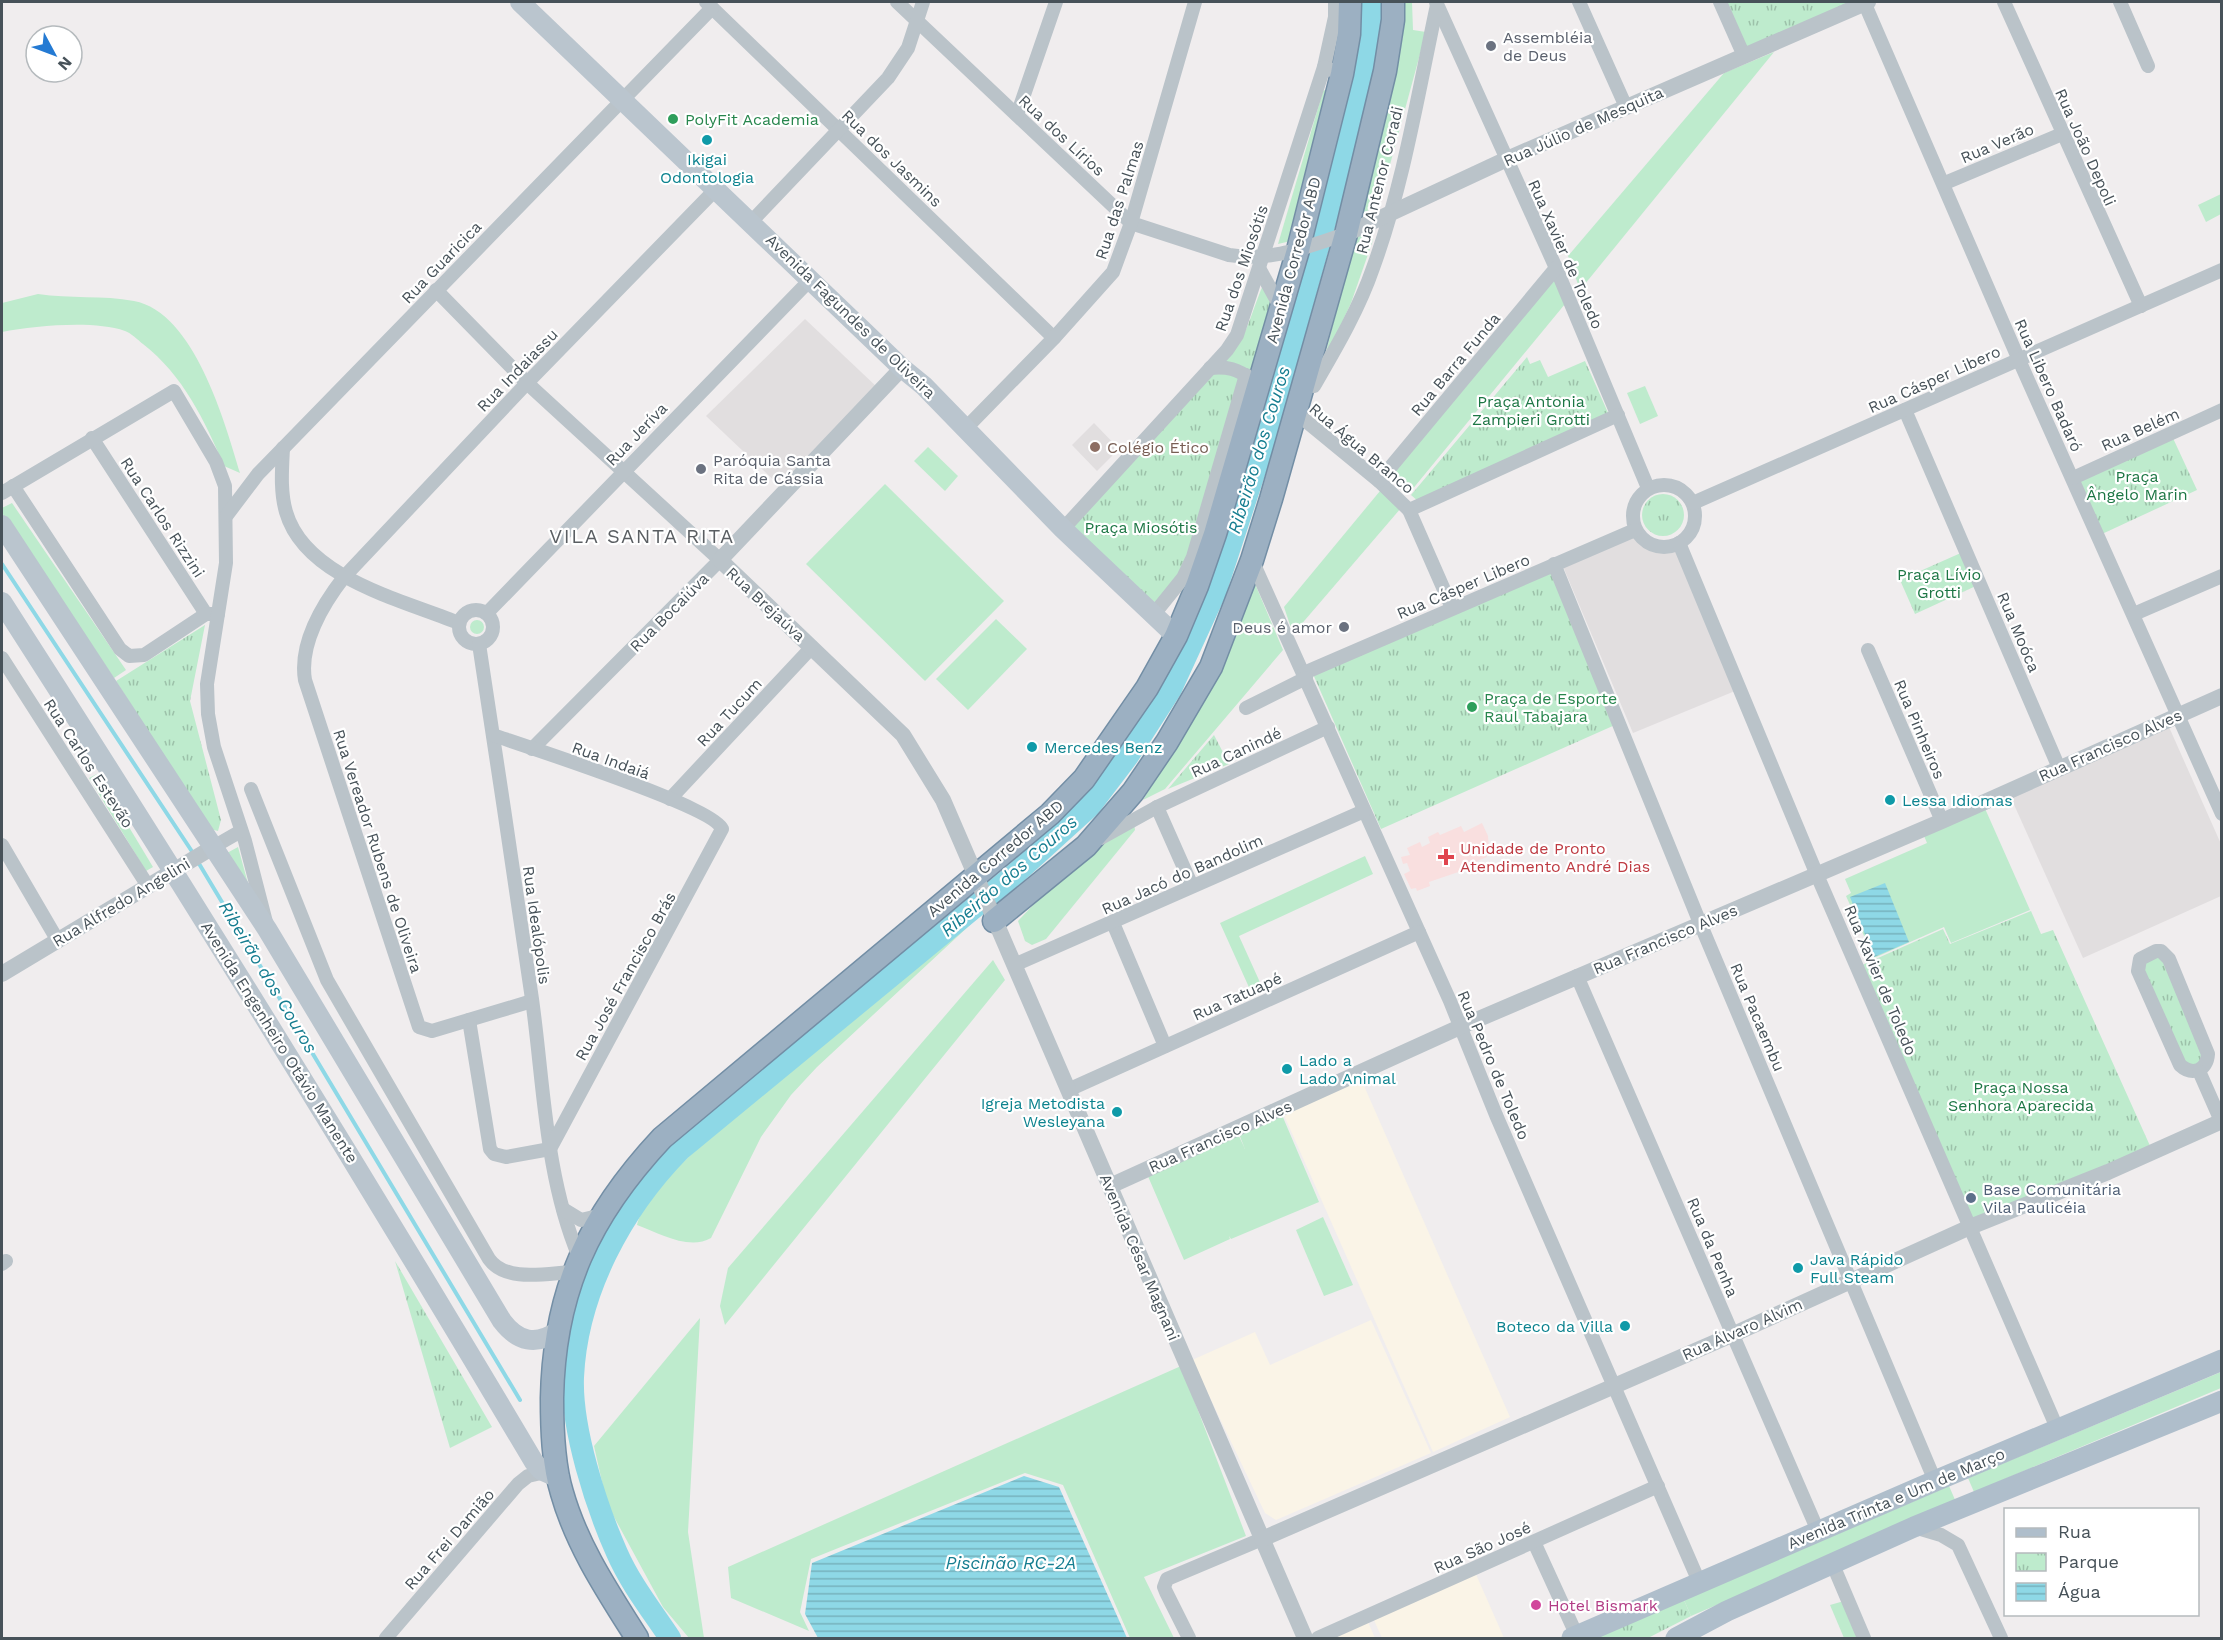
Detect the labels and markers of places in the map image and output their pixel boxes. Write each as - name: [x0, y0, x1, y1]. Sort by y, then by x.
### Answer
- place label: Assembléia de Deus: [1503, 28, 1592, 65]
- marker: Assembléia de Deus: [1484, 39, 1498, 53]
- place label: PolyFit Academia: [685, 110, 819, 129]
- marker: PolyFit Academia: [666, 112, 680, 126]
- marker: Ikigai Odontologia: [700, 133, 714, 147]
- place label: Ikigai Odontologia: [660, 150, 754, 187]
- place label: Colégio Ético: [1107, 438, 1209, 457]
- marker: Colégio Ético: [1088, 440, 1102, 454]
- place label: Paróquia Santa Rita de Cássia: [713, 451, 831, 488]
- marker: Paróquia Santa Rita de Cássia: [694, 462, 708, 476]
- place label: Deus é amor: [1232, 618, 1332, 637]
- marker: Deus é amor: [1337, 620, 1351, 634]
- place label: Praça de Esporte Raul Tabajara: [1484, 689, 1617, 726]
- marker: Praça de Esporte Raul Tabajara: [1465, 700, 1479, 714]
- place label: Mercedes Benz: [1044, 738, 1163, 757]
- marker: Mercedes Benz: [1025, 740, 1039, 754]
- place label: Lessa Idiomas: [1902, 791, 2013, 810]
- marker: Lessa Idiomas: [1883, 793, 1897, 807]
- place label: Unidade de Pronto Atendimento André Dias: [1460, 839, 1650, 876]
- marker: Unidade de Pronto Atendimento André Dias: [1437, 848, 1455, 866]
- place label: Lado a Lado Animal: [1299, 1051, 1396, 1088]
- marker: Lado a Lado Animal: [1280, 1062, 1294, 1076]
- place label: Igreja Metodista Wesleyana: [981, 1094, 1105, 1131]
- marker: Igreja Metodista Wesleyana: [1110, 1105, 1124, 1119]
- place label: Base Comunitária Vila Paulicéia: [1983, 1180, 2121, 1217]
- marker: Base Comunitária Vila Paulicéia: [1964, 1191, 1978, 1205]
- place label: Java Rápido Full Steam: [1810, 1250, 1903, 1287]
- marker: Java Rápido Full Steam: [1791, 1261, 1805, 1275]
- place label: Boteco da Villa: [1496, 1317, 1613, 1336]
- marker: Boteco da Villa: [1618, 1319, 1632, 1333]
- place label: Hotel Bismark: [1548, 1596, 1658, 1615]
- marker: Hotel Bismark: [1529, 1598, 1543, 1612]

